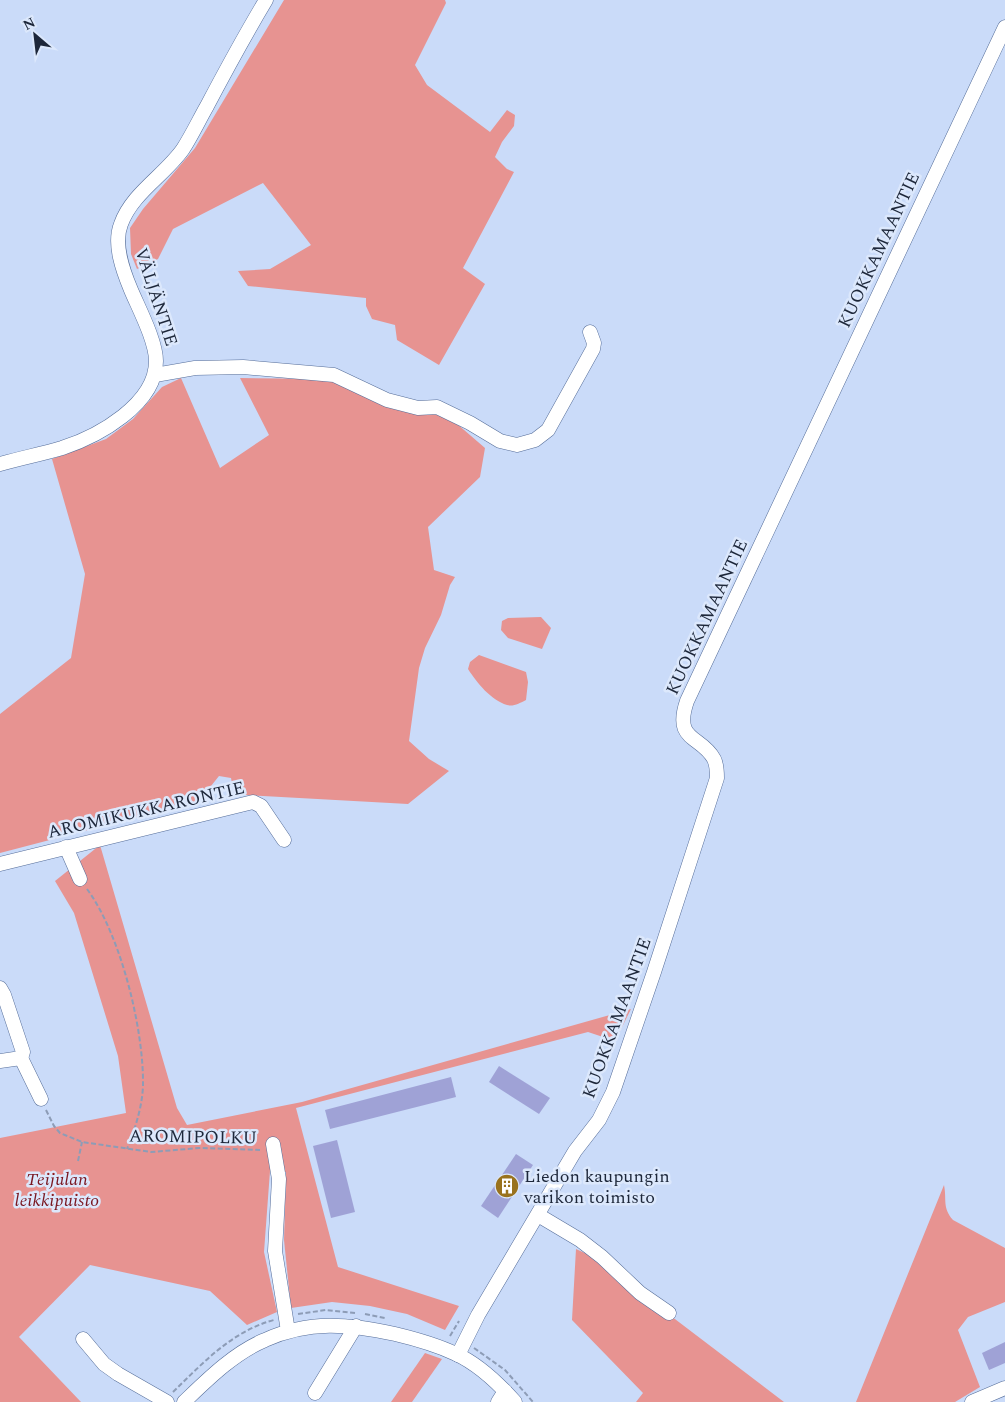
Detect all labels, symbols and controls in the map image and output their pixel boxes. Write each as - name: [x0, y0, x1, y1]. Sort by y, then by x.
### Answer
- north arrow: [10, 10, 60, 60]
- text: N: [19, 12, 39, 36]
- street label: KUOKKAMAANTIE: [831, 168, 927, 332]
- street label: VÄLJÄNTIE: [127, 244, 185, 350]
- street label: KUOKKAMAANTIE: [659, 535, 755, 699]
- street label: AROMIKUKKARONTIE: [45, 774, 247, 846]
- street label: KUOKKAMAANTIE: [575, 934, 659, 1102]
- street label: AROMIPOLKU: [129, 1122, 257, 1152]
- place label: Liedon kaupungin varikon toimisto: [523, 1163, 670, 1211]
- park label: Teijulan leikkipuisto: [15, 1166, 99, 1214]
- building icon: Liedon kaupungin varikon toimisto: [494, 1173, 520, 1199]

